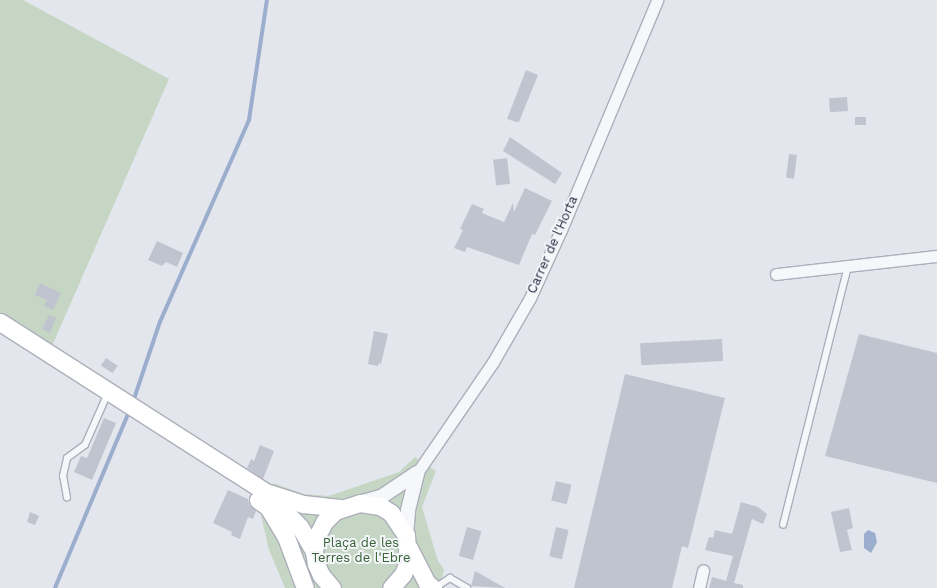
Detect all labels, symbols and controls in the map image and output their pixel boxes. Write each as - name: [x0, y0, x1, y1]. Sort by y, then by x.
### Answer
- street label: Carrer de l'Horta: [524, 194, 582, 296]
- park label: Plaça de les Terres de l'Ebre: [312, 536, 410, 567]

